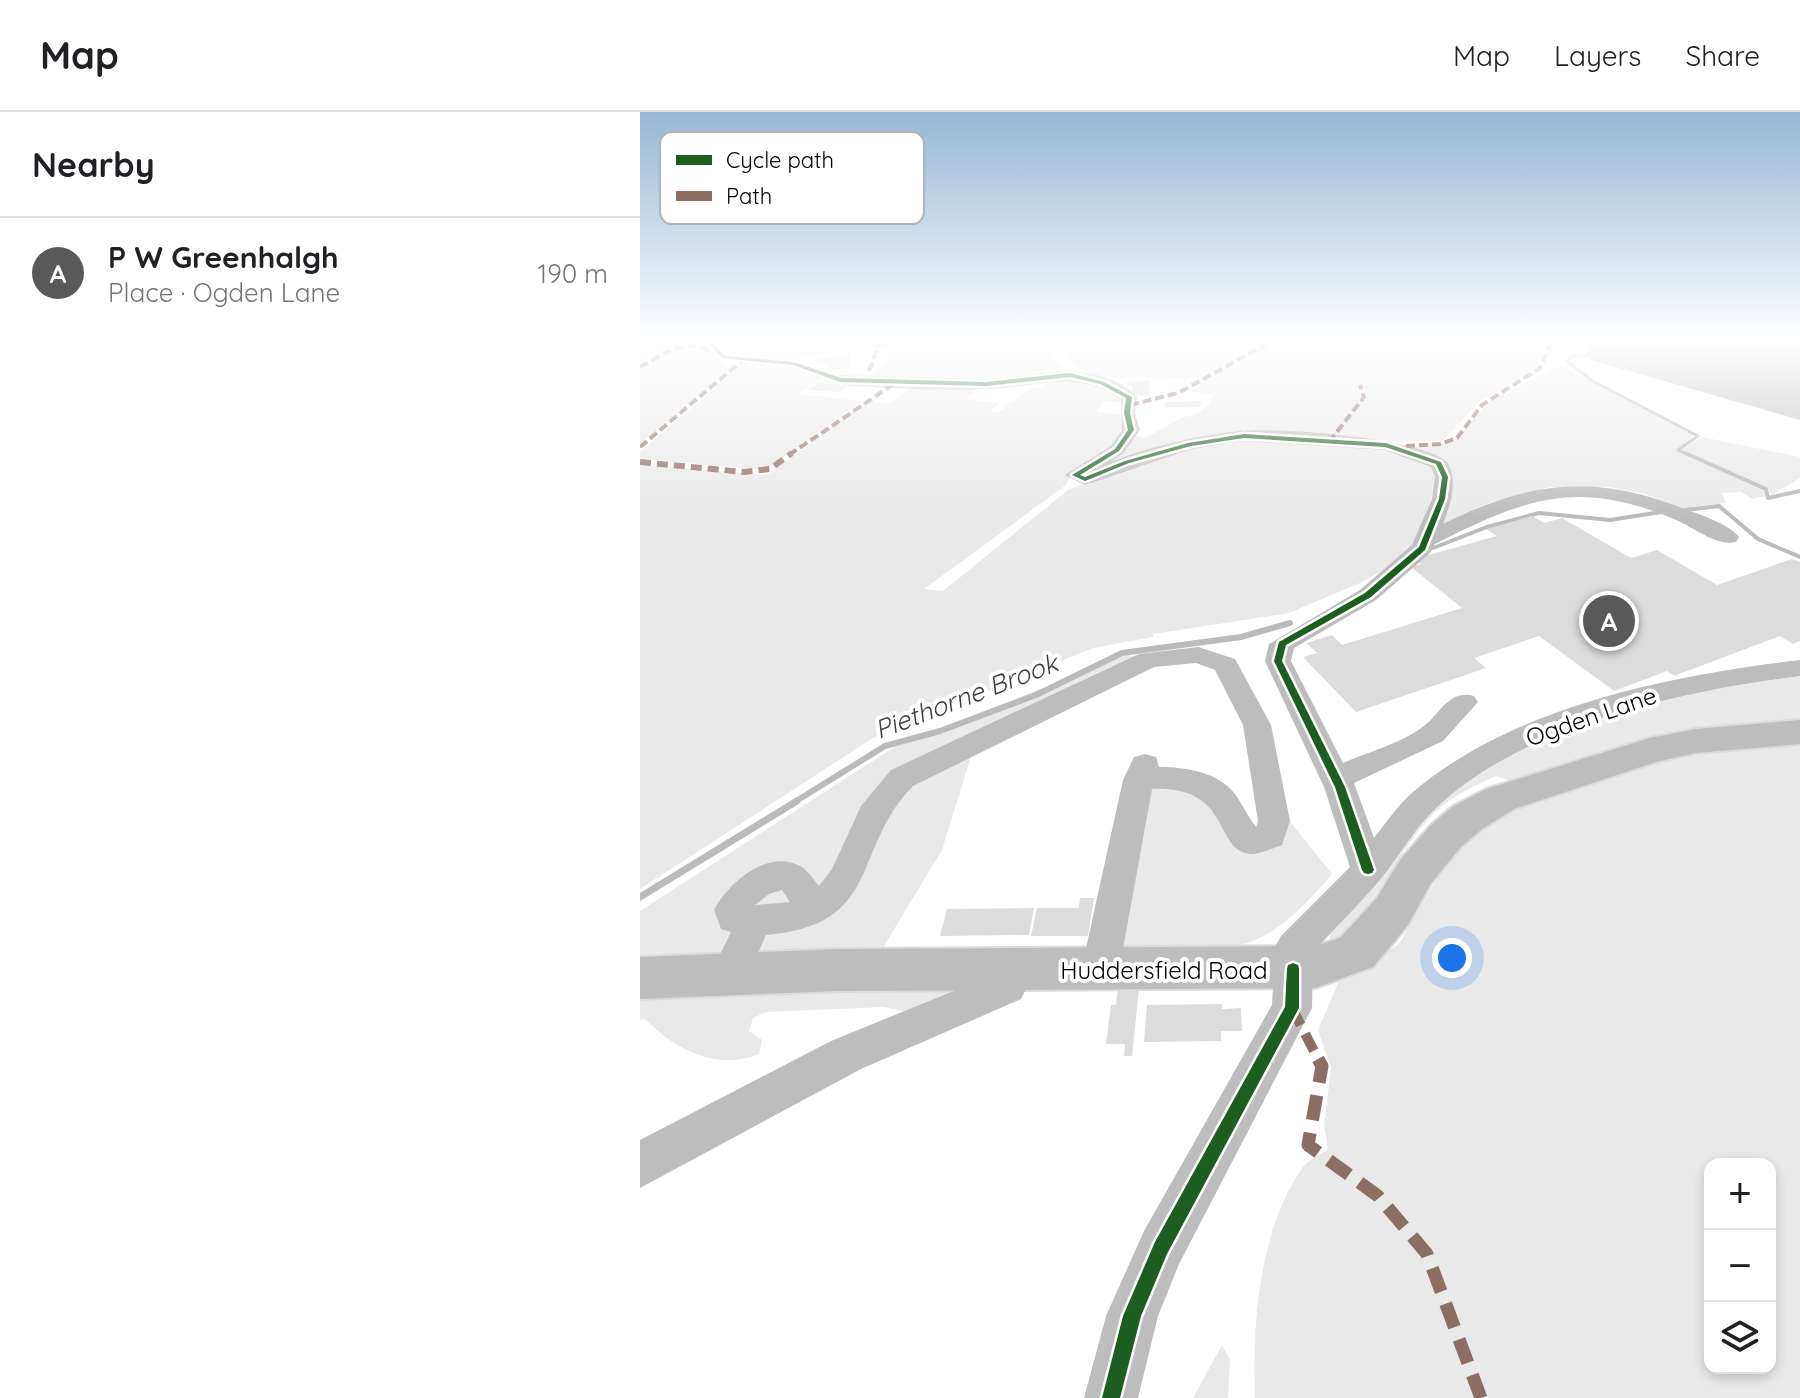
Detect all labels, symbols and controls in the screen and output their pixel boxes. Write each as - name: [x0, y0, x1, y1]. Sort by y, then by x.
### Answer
- text: Map: [40, 31, 119, 79]
- text: Map: [1453, 38, 1510, 73]
- text: Layers: [1554, 38, 1641, 73]
- text: Share: [1685, 38, 1760, 73]
- legend: [660, 132, 924, 224]
- text: Nearby: [32, 143, 155, 186]
- text: Cycle path: [726, 146, 834, 174]
- text: Path: [726, 182, 772, 210]
- text: P W Greenhalgh: [108, 238, 339, 276]
- text: A: [50, 257, 66, 290]
- text: 190 m: [538, 257, 608, 290]
- text: Place · Ogden Lane: [108, 276, 340, 309]
- pin: A: [1583, 591, 1635, 651]
- water label: Piethorne Brook: [870, 645, 1064, 746]
- street label: Ogden Lane: [1522, 680, 1660, 752]
- your location: [1432, 938, 1472, 978]
- street label: Huddersfield Road: [1060, 955, 1268, 985]
- map controls: [1704, 1158, 1776, 1374]
- button: +: [1704, 1158, 1776, 1230]
- button: −: [1704, 1230, 1776, 1302]
- button: layers: [1704, 1302, 1776, 1374]

